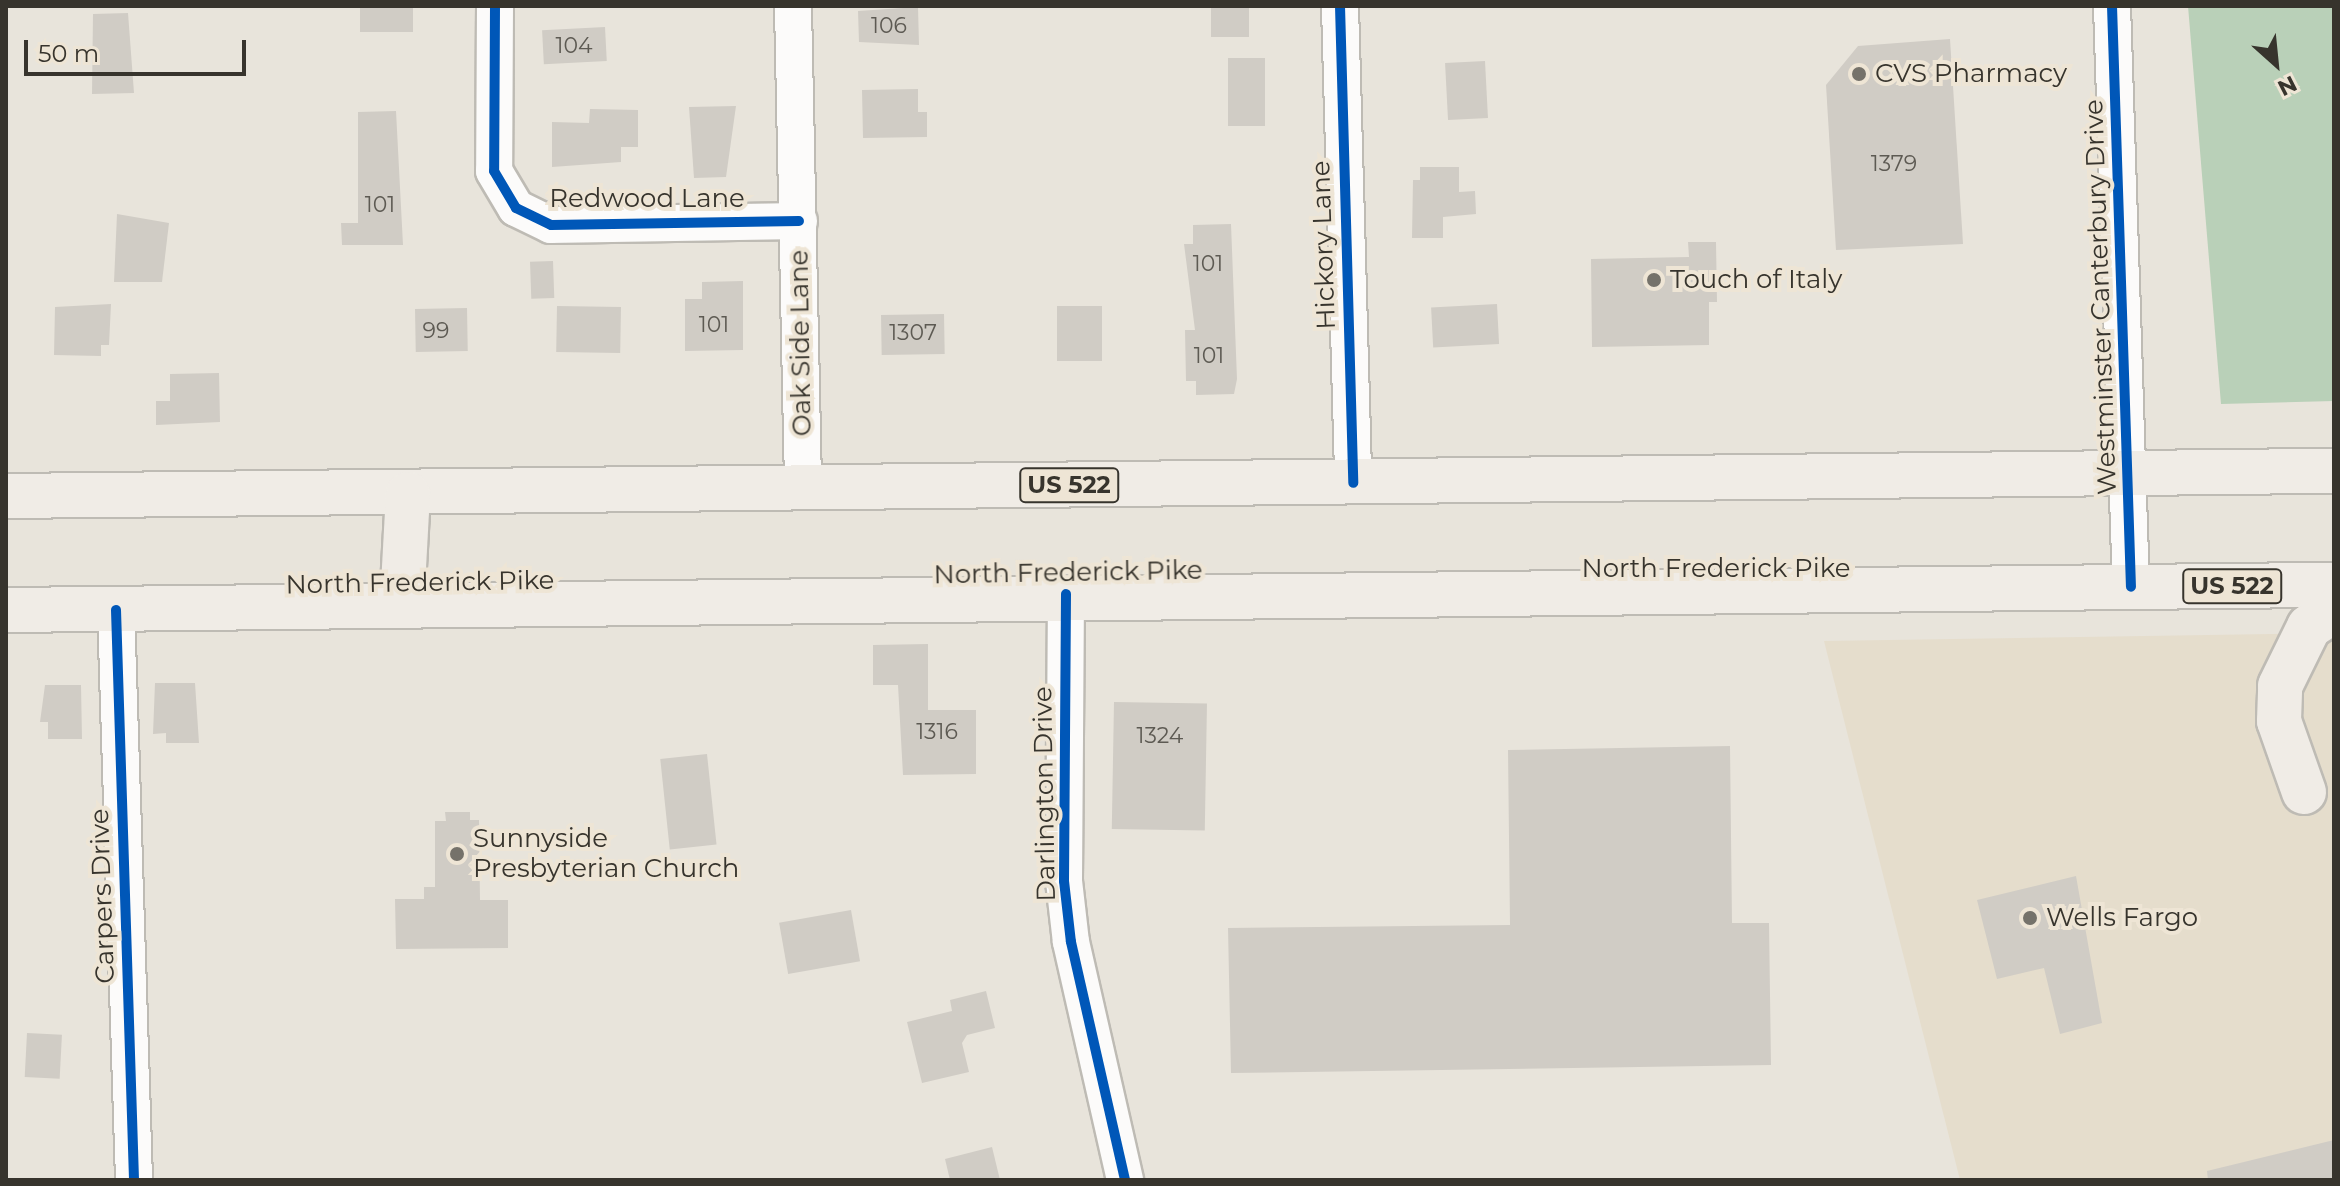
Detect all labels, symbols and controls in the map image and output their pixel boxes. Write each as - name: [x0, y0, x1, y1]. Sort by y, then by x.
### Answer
- house number: 106: [871, 13, 907, 39]
- scale bar: [28, 24, 250, 74]
- north arrow: [2236, 24, 2316, 104]
- house number: 104: [555, 33, 593, 59]
- text: 50 m: [38, 39, 99, 68]
- place label: CVS Pharmacy: [1875, 58, 2067, 90]
- marker: CVS Pharmacy: [1850, 65, 1868, 83]
- text: N: [2273, 70, 2301, 102]
- street label: Westminster Canterbury Drive: [2079, 99, 2123, 495]
- house number: 1379: [1871, 151, 1917, 177]
- street label: Hickory Lane: [1305, 160, 1343, 330]
- street label: Redwood Lane: [549, 183, 745, 215]
- house number: 101: [365, 192, 395, 218]
- street label: Oak Side Lane: [784, 249, 818, 437]
- house number: 101: [1193, 251, 1223, 277]
- place label: Touch of Italy: [1670, 264, 1842, 296]
- marker: Touch of Italy: [1645, 271, 1663, 289]
- house number: 101: [699, 312, 729, 338]
- house number: 99: [423, 318, 449, 344]
- house number: 1307: [889, 320, 937, 346]
- house number: 101: [1194, 343, 1224, 369]
- road number: US 522: [1019, 465, 1119, 505]
- street label: North Frederick Pike: [1582, 553, 1850, 585]
- street label: North Frederick Pike: [933, 555, 1203, 591]
- street label: North Frederick Pike: [285, 565, 555, 601]
- road number: US 522: [2182, 566, 2282, 606]
- street label: Darlington Drive: [1028, 686, 1062, 902]
- house number: 1316: [916, 719, 958, 745]
- house number: 1324: [1137, 723, 1183, 749]
- street label: Carpers Drive: [84, 808, 122, 984]
- place label: Sunnyside Presbyterian Church: [473, 823, 739, 884]
- marker: Sunnyside Presbyterian Church: [448, 845, 466, 863]
- place label: Wells Fargo: [2046, 902, 2198, 934]
- marker: Wells Fargo: [2021, 909, 2039, 927]

